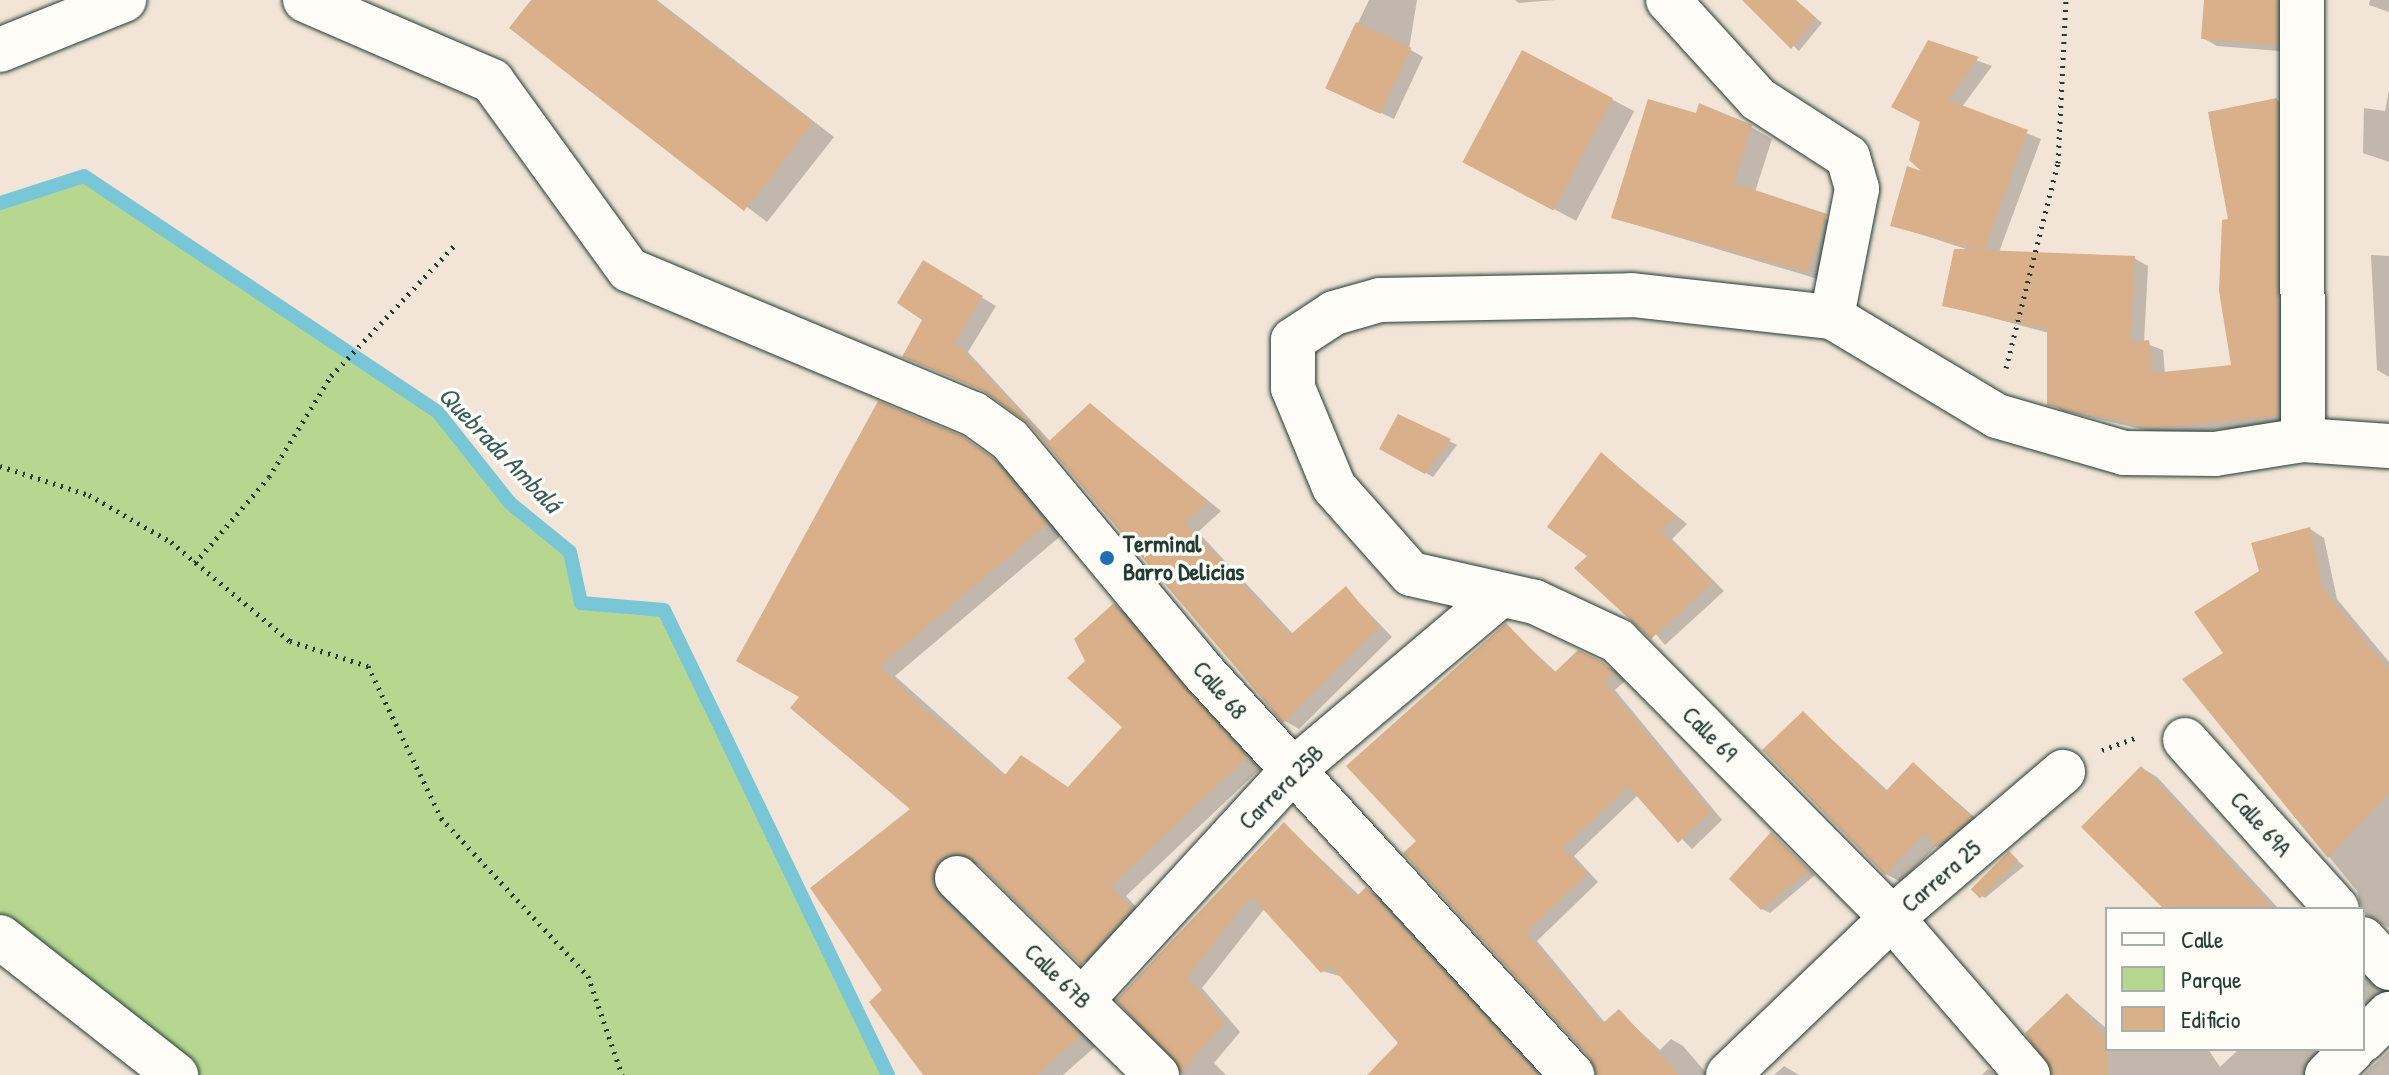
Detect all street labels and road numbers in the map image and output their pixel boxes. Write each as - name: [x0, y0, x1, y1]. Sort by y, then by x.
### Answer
- street label: Calle 68: [1187, 655, 1253, 725]
- street label: Calle 69: [1676, 700, 1744, 768]
- street label: Carrera 25B: [1233, 739, 1329, 835]
- street label: Calle 69A: [2224, 785, 2298, 863]
- street label: Carrera 25: [1895, 834, 1987, 918]
- street label: Calle 67B: [1019, 937, 1097, 1015]

